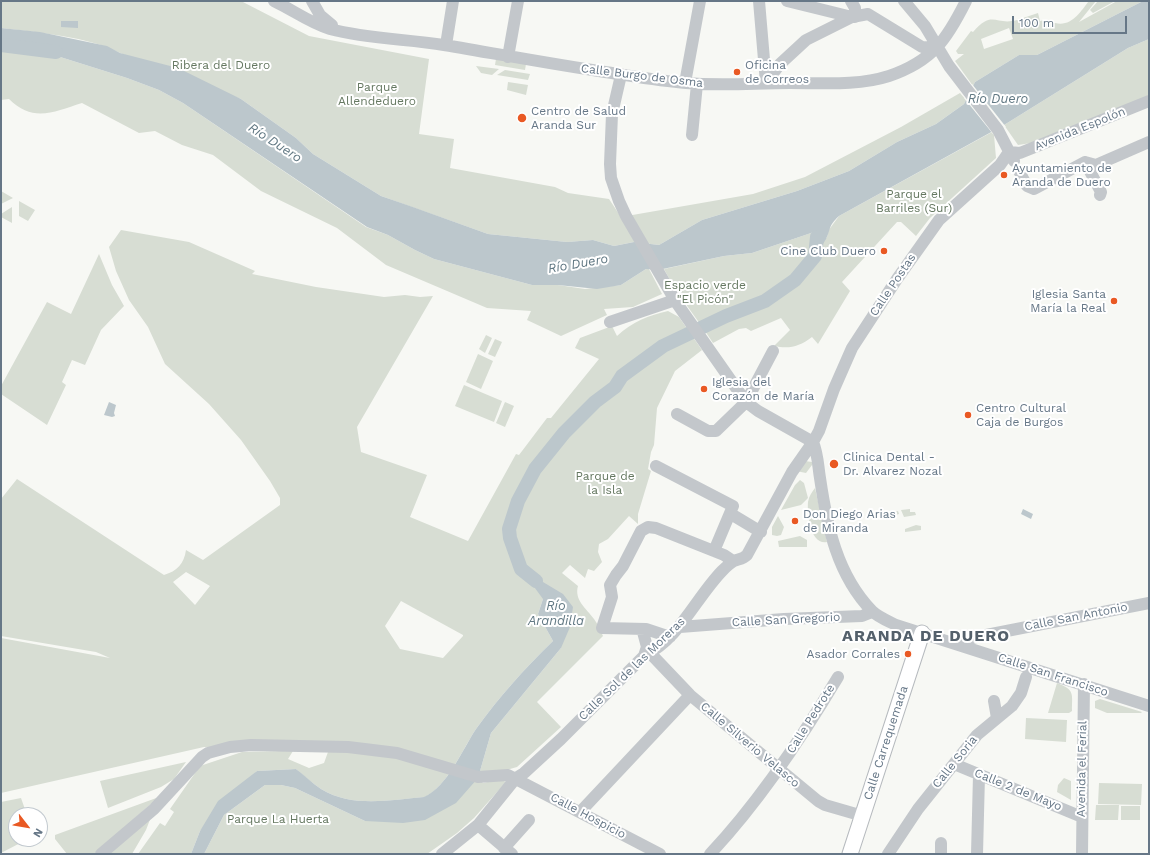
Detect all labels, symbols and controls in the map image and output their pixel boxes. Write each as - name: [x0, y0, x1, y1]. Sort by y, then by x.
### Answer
- scale bar: [1014, 8, 1129, 34]
- text: 100 m: [1019, 16, 1054, 30]
- park label: Ribera del Duero: [172, 58, 270, 72]
- place label: Oficina de Correos: [745, 58, 809, 86]
- street label: Calle Burgo de Osma: [580, 61, 704, 91]
- marker: Oficina de Correos: [732, 67, 742, 77]
- park label: Parque Allendeduero: [338, 80, 416, 108]
- water label: Río Duero: [968, 91, 1028, 107]
- place label: Centro de Salud Aranda Sur: [531, 104, 626, 132]
- street label: Avenida Espolón: [1032, 104, 1128, 154]
- marker: Centro de Salud Aranda Sur: [516, 112, 528, 124]
- water label: Río Duero: [245, 120, 305, 166]
- place label: Ayuntamiento de Aranda de Duero: [1012, 161, 1112, 189]
- marker: Ayuntamiento de Aranda de Duero: [999, 170, 1009, 180]
- park label: Parque el Barriles (Sur): [876, 187, 952, 215]
- place label: Cine Club Duero: [780, 244, 876, 258]
- marker: Cine Club Duero: [879, 246, 889, 256]
- water label: Río Duero: [547, 251, 609, 277]
- street label: Calle Postas: [867, 251, 919, 319]
- park label: Espacio verde "El Picón": [664, 278, 746, 306]
- place label: Iglesia Santa María la Real: [1030, 287, 1106, 315]
- marker: Iglesia Santa María la Real: [1109, 296, 1119, 306]
- place label: Iglesia del Corazón de María: [712, 375, 814, 403]
- marker: Iglesia del Corazón de María: [699, 384, 709, 394]
- place label: Centro Cultural Caja de Burgos: [976, 401, 1066, 429]
- marker: Centro Cultural Caja de Burgos: [963, 410, 973, 420]
- place label: Clinica Dental - Dr. Alvarez Nozal: [843, 450, 942, 478]
- marker: Clinica Dental - Dr. Alvarez Nozal: [828, 458, 840, 470]
- park label: Parque de la Isla: [575, 469, 635, 497]
- place label: Don Diego Arias de Miranda: [803, 507, 896, 535]
- marker: Don Diego Arias de Miranda: [790, 516, 800, 526]
- water label: Río Arandilla: [528, 598, 584, 629]
- street label: Calle San Antonio: [1023, 600, 1129, 634]
- street label: Calle San Gregorio: [731, 610, 841, 630]
- street label: Calle Sol de las Moreras: [576, 614, 688, 724]
- district label: ARANDA DE DUERO: [842, 626, 1010, 646]
- place label: Asador Corrales: [807, 647, 900, 661]
- marker: Asador Corrales: [903, 649, 913, 659]
- street label: Calle San Francisco: [996, 650, 1110, 700]
- street label: Calle Pedrote: [784, 682, 838, 756]
- street label: Calle Carrequemada: [861, 684, 911, 802]
- street label: Calle Silverio Velasco: [697, 699, 803, 791]
- street label: Avenida el Ferial: [1074, 721, 1090, 817]
- street label: Calle Soria: [930, 733, 980, 791]
- street label: Calle 2 de Mayo: [972, 766, 1064, 814]
- street label: Calle Hospicio: [548, 790, 628, 842]
- north arrow: [8, 807, 48, 847]
- park label: Parque La Huerta: [227, 812, 329, 826]
- text: N: [30, 826, 46, 840]

